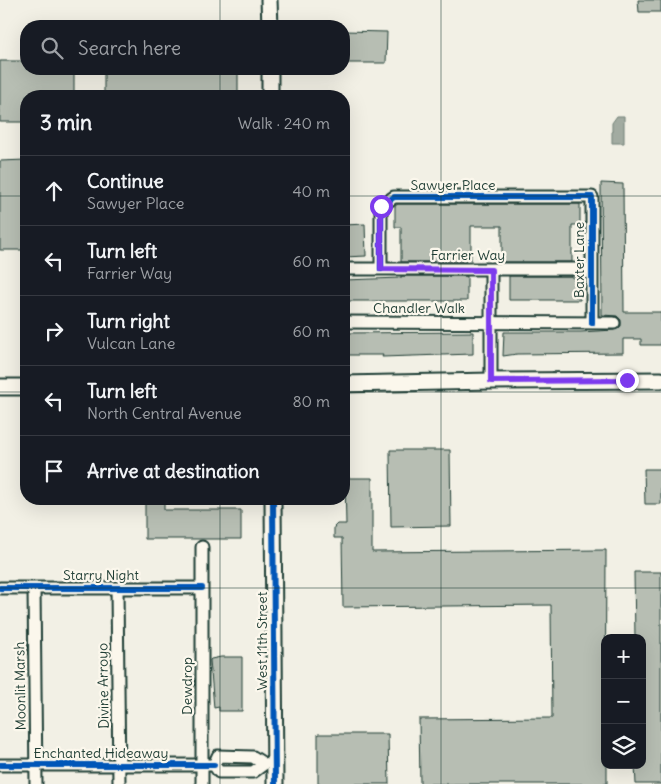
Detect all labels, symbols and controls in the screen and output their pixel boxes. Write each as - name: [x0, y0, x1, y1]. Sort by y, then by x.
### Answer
- search box: [20, 20, 350, 75]
- icon: search: [38, 34, 66, 62]
- text: Search here: [78, 36, 181, 60]
- text: 3 min: [40, 109, 92, 136]
- text: Walk · 240 m: [238, 113, 330, 133]
- text: Continue: [87, 169, 164, 193]
- street label: Sawyer Place: [410, 176, 496, 194]
- icon: ahead: [40, 177, 68, 205]
- text: 40 m: [292, 181, 330, 201]
- text: Sawyer Place: [87, 193, 184, 213]
- route start: [370, 195, 393, 218]
- street label: Baxter Lane: [570, 222, 588, 298]
- text: Turn left: [87, 239, 157, 263]
- street label: Farrier Way: [431, 246, 505, 264]
- icon: left: [40, 247, 68, 275]
- text: 60 m: [292, 251, 330, 271]
- text: Farrier Way: [87, 263, 172, 283]
- street label: Chandler Walk: [373, 299, 465, 317]
- text: Turn right: [87, 309, 170, 333]
- icon: right: [40, 317, 68, 345]
- text: 60 m: [292, 321, 330, 341]
- text: Vulcan Lane: [87, 333, 175, 353]
- route end: [616, 369, 639, 392]
- text: Turn left: [87, 379, 157, 403]
- icon: left: [40, 387, 68, 415]
- text: 80 m: [292, 391, 330, 411]
- text: North Central Avenue: [87, 403, 242, 423]
- icon: arrive: [40, 457, 68, 485]
- text: Arrive at destination: [87, 459, 260, 483]
- street label: Starry Night: [63, 566, 139, 584]
- street label: West 11th Street: [253, 591, 271, 690]
- map controls: [601, 634, 646, 769]
- button: +: [601, 634, 646, 679]
- street label: Moonlit Marsh: [10, 641, 30, 731]
- street label: Divine Arroyo: [93, 643, 113, 729]
- street label: Dewdrop: [178, 657, 196, 715]
- button: −: [601, 679, 646, 724]
- button: layers: [601, 724, 646, 769]
- street label: Enchanted Hideaway: [34, 744, 168, 762]

